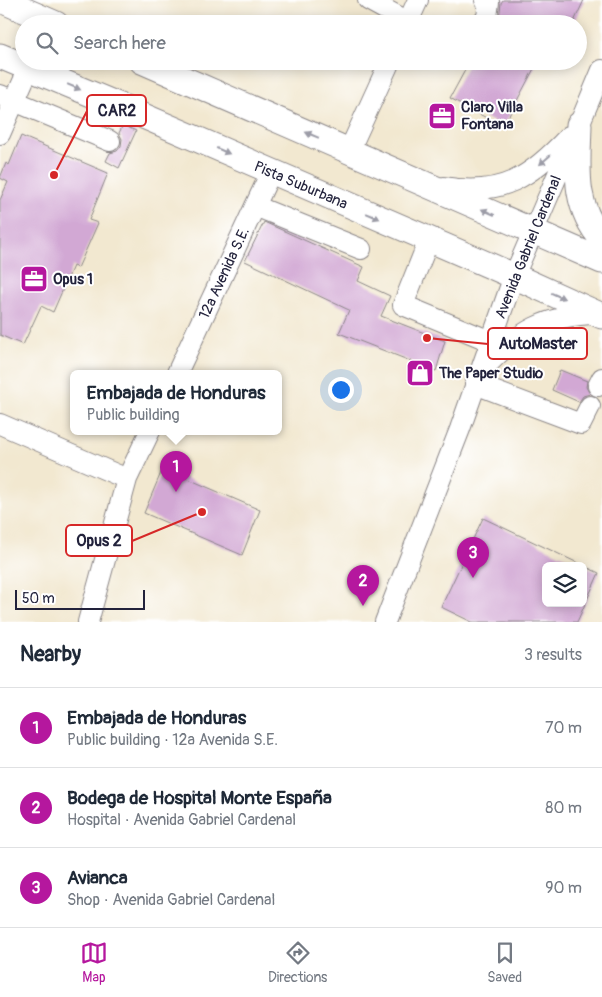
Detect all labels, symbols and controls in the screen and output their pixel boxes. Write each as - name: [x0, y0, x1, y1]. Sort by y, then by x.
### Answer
- search box: [15, 15, 587, 70]
- icon: search: [33, 29, 61, 57]
- text: Search here: [73, 31, 166, 55]
- one-way arrow: [67, 83, 82, 91]
- callout: CAR2: [87, 95, 146, 126]
- place label: Claro Villa Fontana: [461, 98, 523, 134]
- text: CAR2: [98, 101, 136, 121]
- office icon: Claro Villa Fontana: [427, 101, 457, 131]
- one-way arrow: [305, 130, 319, 138]
- one-way arrow: [216, 148, 230, 156]
- one-way arrow: [539, 154, 551, 165]
- street label: Pista Suburbana: [251, 157, 350, 214]
- street label: Avenida Gabriel Cardenal: [491, 173, 566, 322]
- one-way arrow: [480, 208, 495, 216]
- one-way arrow: [366, 212, 380, 220]
- street label: 12a Avenida S.E.: [195, 224, 254, 322]
- office icon: Opus 1: [19, 264, 49, 294]
- place label: Opus 1: [53, 270, 93, 289]
- one-way arrow: [551, 292, 565, 300]
- callout: AutoMaster: [488, 328, 587, 359]
- text: AutoMaster: [499, 334, 578, 354]
- shop icon: The Paper Studio: [405, 358, 435, 388]
- place label: The Paper Studio: [438, 364, 543, 383]
- popup: [70, 370, 282, 435]
- your location: [328, 377, 354, 403]
- text: Embajada de Honduras: [86, 381, 266, 405]
- text: Public building: [86, 405, 180, 425]
- pin: 1: [160, 451, 192, 492]
- callout: Opus 2: [66, 525, 132, 556]
- text: Opus 2: [76, 531, 122, 551]
- pin: 3: [457, 537, 489, 578]
- map controls: [542, 562, 587, 607]
- button: layers: [542, 562, 587, 607]
- pin: 2: [347, 565, 379, 606]
- scale bar: [15, 587, 145, 610]
- text: 50 m: [22, 590, 55, 607]
- text: Nearby: [20, 641, 81, 668]
- text: 3 results: [524, 645, 582, 665]
- text: Embajada de Honduras: [67, 706, 246, 730]
- text: 1: [33, 718, 39, 738]
- text: 70 m: [545, 718, 582, 738]
- text: Public building · 12a Avenida S.E.: [67, 730, 278, 750]
- text: Bodega de Hospital Monte España: [67, 786, 332, 810]
- text: 2: [32, 798, 40, 818]
- text: 80 m: [545, 798, 582, 818]
- text: Hospital · Avenida Gabriel Cardenal: [67, 810, 296, 830]
- text: Avianca: [67, 866, 128, 890]
- text: 3: [32, 878, 40, 898]
- text: 90 m: [545, 878, 582, 898]
- text: Shop · Avenida Gabriel Cardenal: [67, 890, 275, 910]
- tab: Map: [80, 939, 108, 986]
- tab: Directions: [268, 939, 327, 986]
- tab: Saved: [487, 939, 522, 986]

